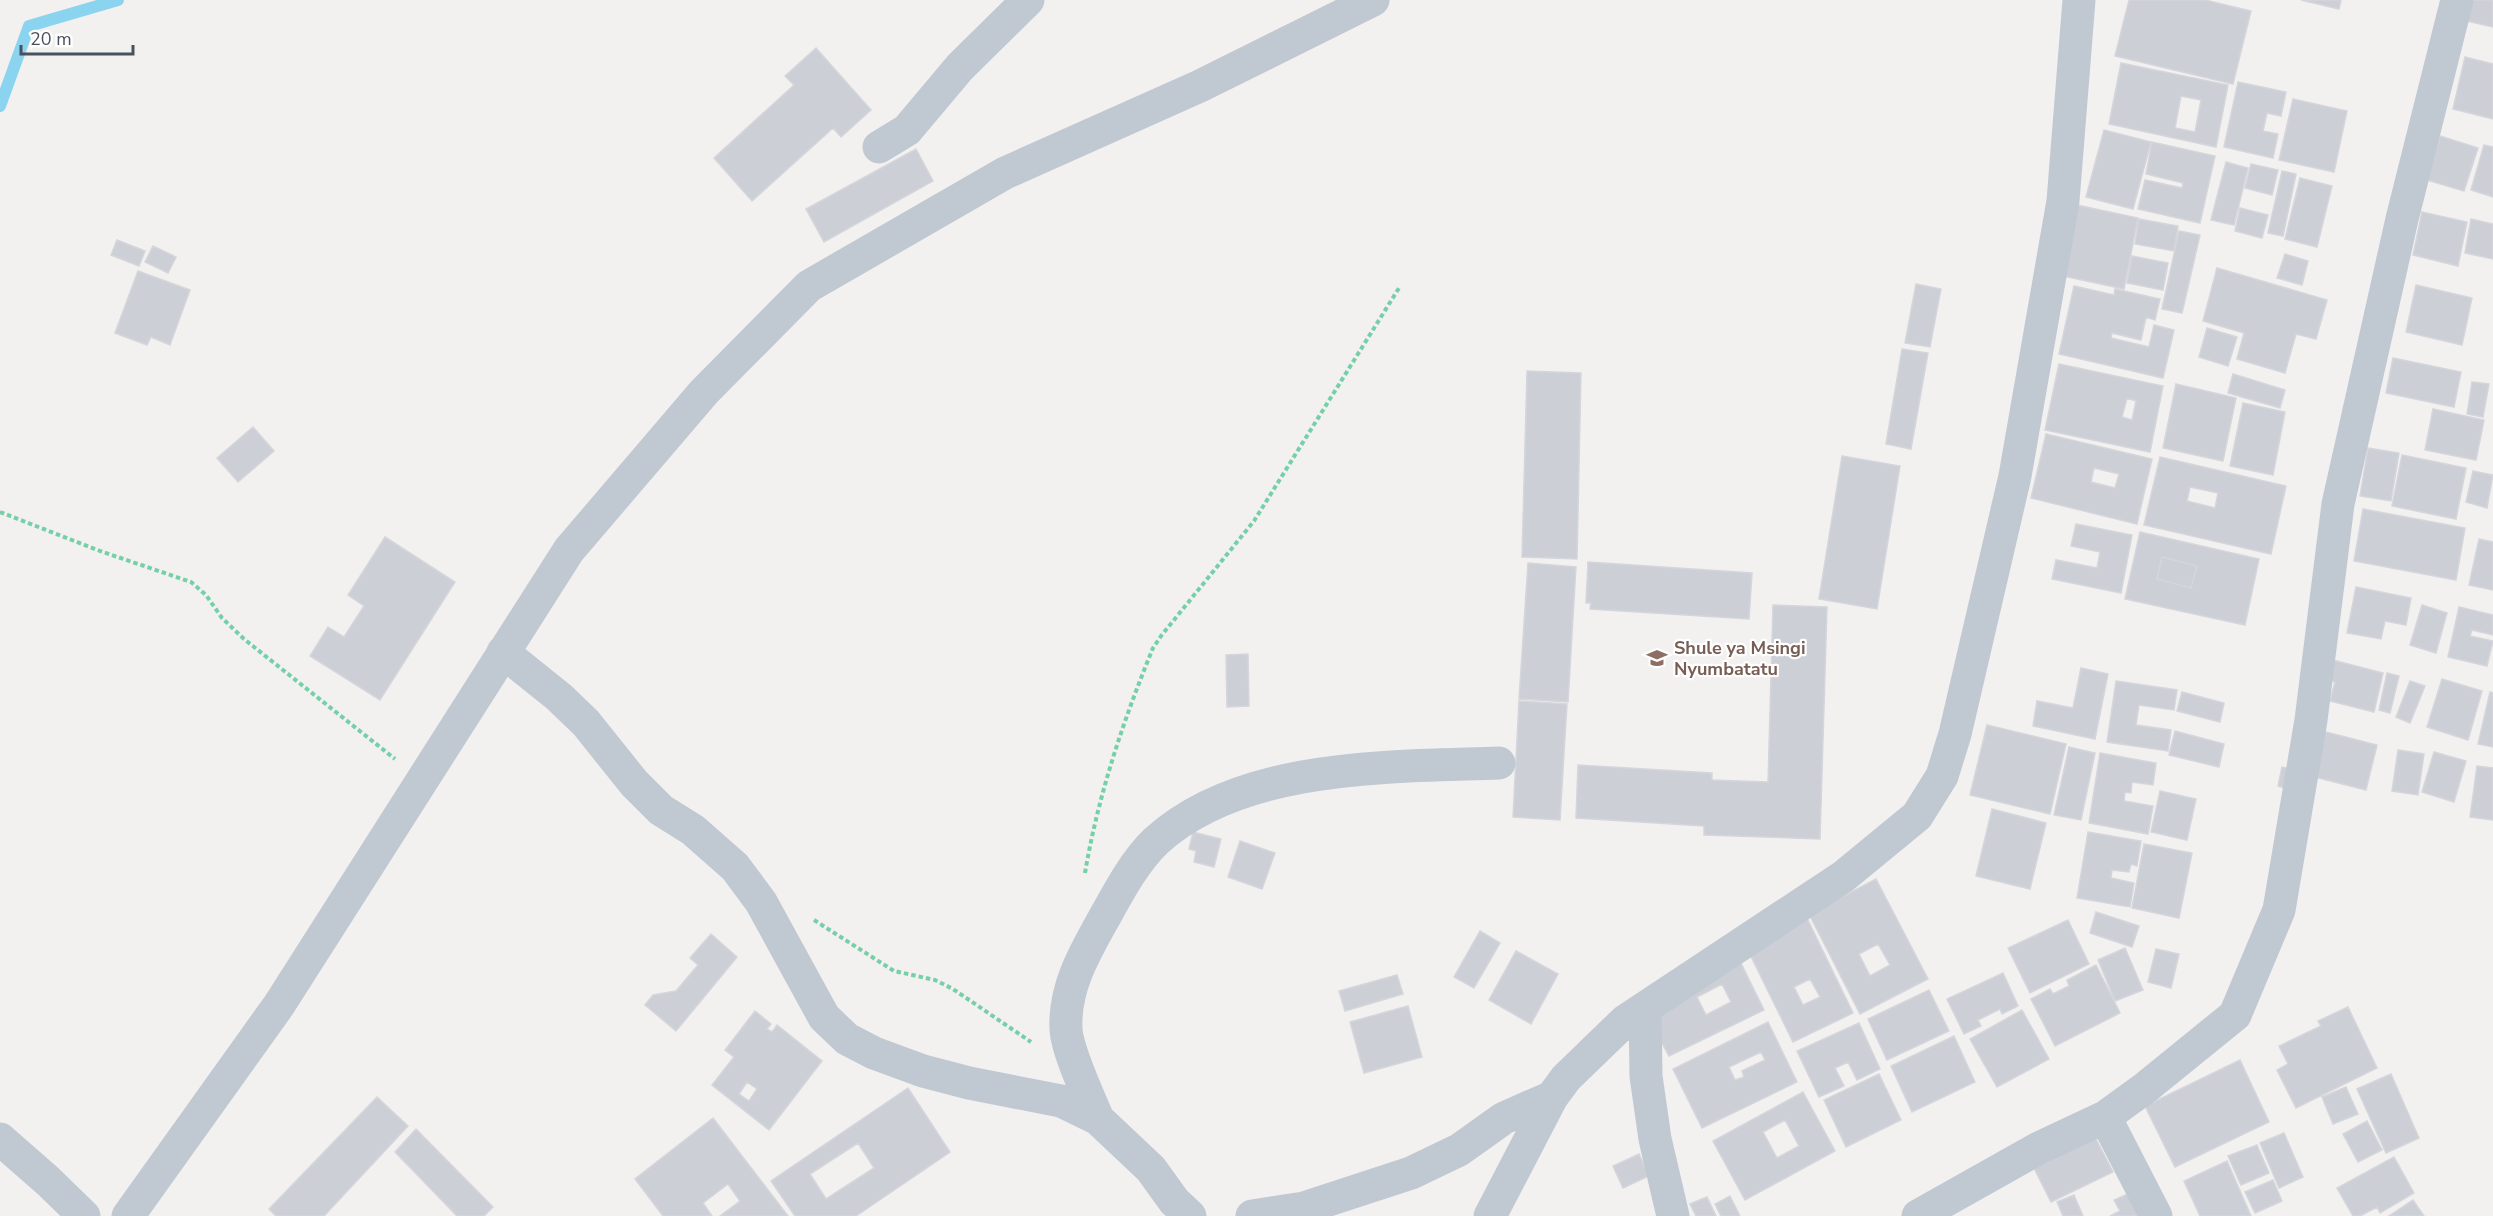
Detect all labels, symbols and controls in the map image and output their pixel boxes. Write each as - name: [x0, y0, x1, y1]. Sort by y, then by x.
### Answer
- scale bar: [21, 18, 134, 56]
- text: 20 m: [30, 27, 72, 51]
- place label: Shule ya Msingi Nyumbatatu: [1674, 636, 1806, 681]
- school or university icon: Shule ya Msingi Nyumbatatu: [1645, 646, 1669, 670]

